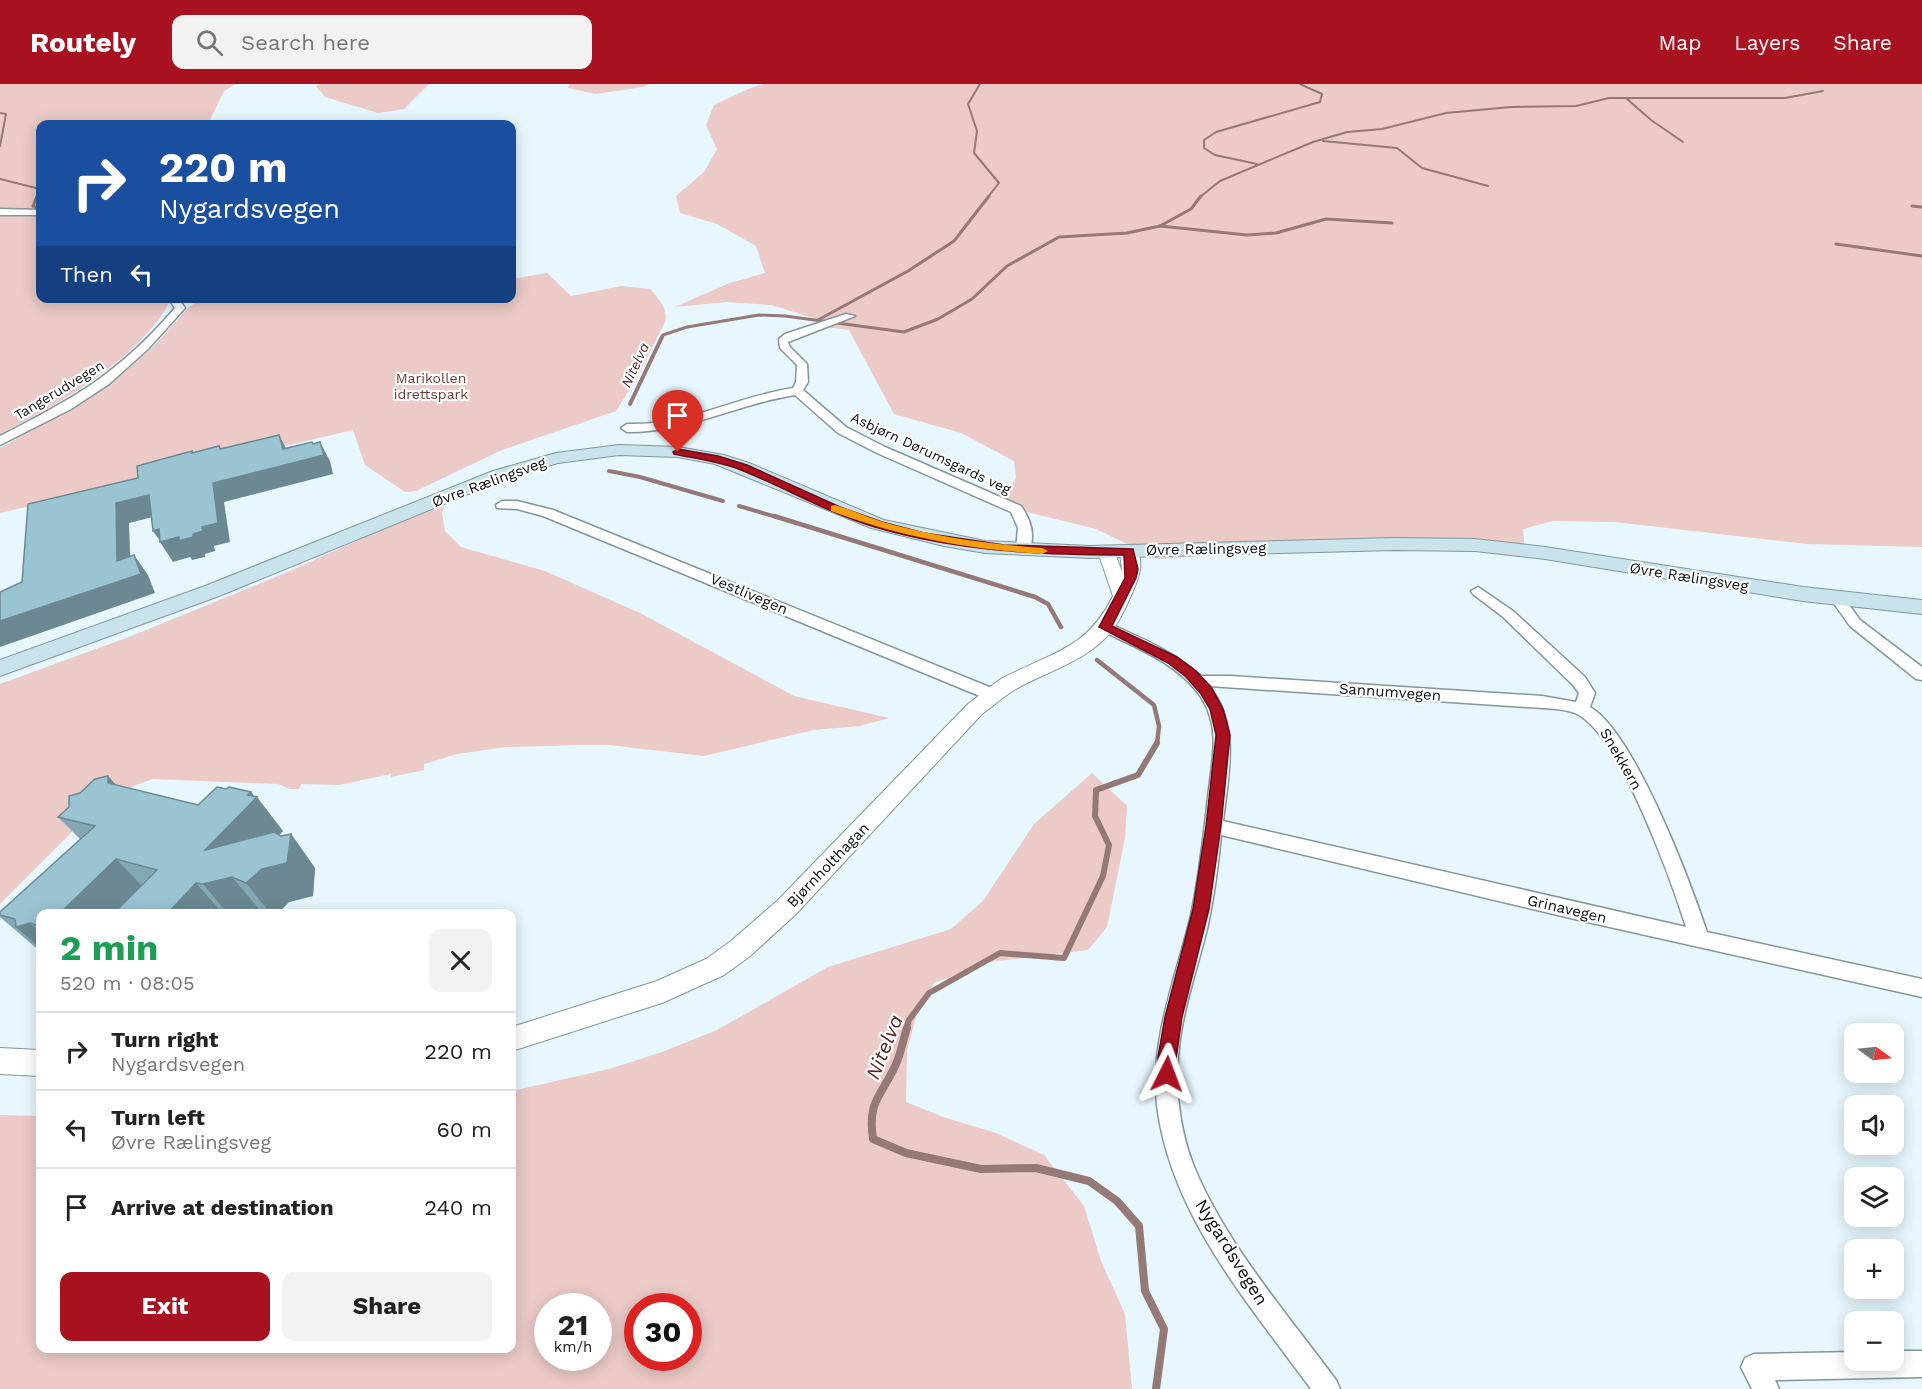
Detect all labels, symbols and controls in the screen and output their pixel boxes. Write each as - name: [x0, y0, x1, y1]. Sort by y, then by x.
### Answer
- search box: [172, 15, 592, 69]
- text: Routely: [30, 26, 136, 59]
- icon: search: [193, 26, 226, 59]
- text: Search here: [241, 30, 370, 55]
- text: Map: [1658, 30, 1701, 55]
- text: Layers: [1734, 30, 1800, 55]
- text: Share: [1833, 30, 1892, 55]
- text: 220 m: [159, 143, 288, 192]
- icon: right: [60, 144, 138, 222]
- text: Nygardsvegen: [159, 193, 340, 225]
- icon: left: [125, 258, 158, 291]
- text: Then: [60, 262, 113, 287]
- water label: Nitelva: [618, 340, 652, 390]
- street label: Tangerudvegen: [11, 357, 107, 423]
- park label: Marikollen idrettspark: [394, 370, 468, 402]
- pin: [652, 390, 703, 452]
- icon: arrive: [661, 399, 694, 432]
- street label: Asbjørn Dørumsgards veg: [849, 409, 1014, 497]
- street label: Øvre Rælingsveg: [430, 453, 549, 511]
- street label: Øvre Rælingsveg: [1146, 539, 1266, 559]
- street label: Øvre Rælingsveg: [1628, 559, 1750, 595]
- street label: Vestlivegen: [707, 570, 791, 618]
- street label: Sannumvegen: [1338, 679, 1442, 705]
- street label: Snekkern: [1596, 725, 1646, 793]
- street label: Bjørnholthagan: [783, 819, 873, 911]
- street label: Grinavegen: [1526, 891, 1608, 927]
- text: 2 min: [60, 927, 158, 969]
- button: close: [429, 929, 492, 992]
- text: 520 m · 08:05: [60, 971, 195, 995]
- water label: Nitelva: [860, 1011, 908, 1083]
- north arrow: [1844, 1023, 1904, 1083]
- map controls: [1844, 1023, 1904, 1371]
- text: Turn right: [111, 1027, 218, 1052]
- icon: right: [60, 1035, 93, 1068]
- text: 220 m: [424, 1039, 492, 1064]
- position arrow: [1135, 1042, 1199, 1106]
- text: Nygardsvegen: [111, 1052, 245, 1076]
- button: sound: [1844, 1095, 1904, 1155]
- text: Turn left: [111, 1105, 205, 1130]
- icon: left: [60, 1113, 93, 1146]
- text: 60 m: [436, 1117, 492, 1142]
- text: Øvre Rælingsveg: [111, 1130, 271, 1154]
- button: layers: [1844, 1167, 1904, 1227]
- icon: arrive: [60, 1191, 93, 1224]
- text: Arrive at destination: [111, 1195, 334, 1220]
- text: 240 m: [424, 1195, 492, 1220]
- street label: Nygardsvegen: [1191, 1195, 1273, 1309]
- button: +: [1844, 1239, 1904, 1299]
- button: Exit: [60, 1272, 270, 1341]
- button: Share: [282, 1272, 492, 1341]
- speed limit sign: 30: [624, 1293, 702, 1371]
- text: 21: [558, 1307, 588, 1342]
- button: −: [1844, 1311, 1904, 1371]
- text: km/h: [554, 1338, 592, 1356]

